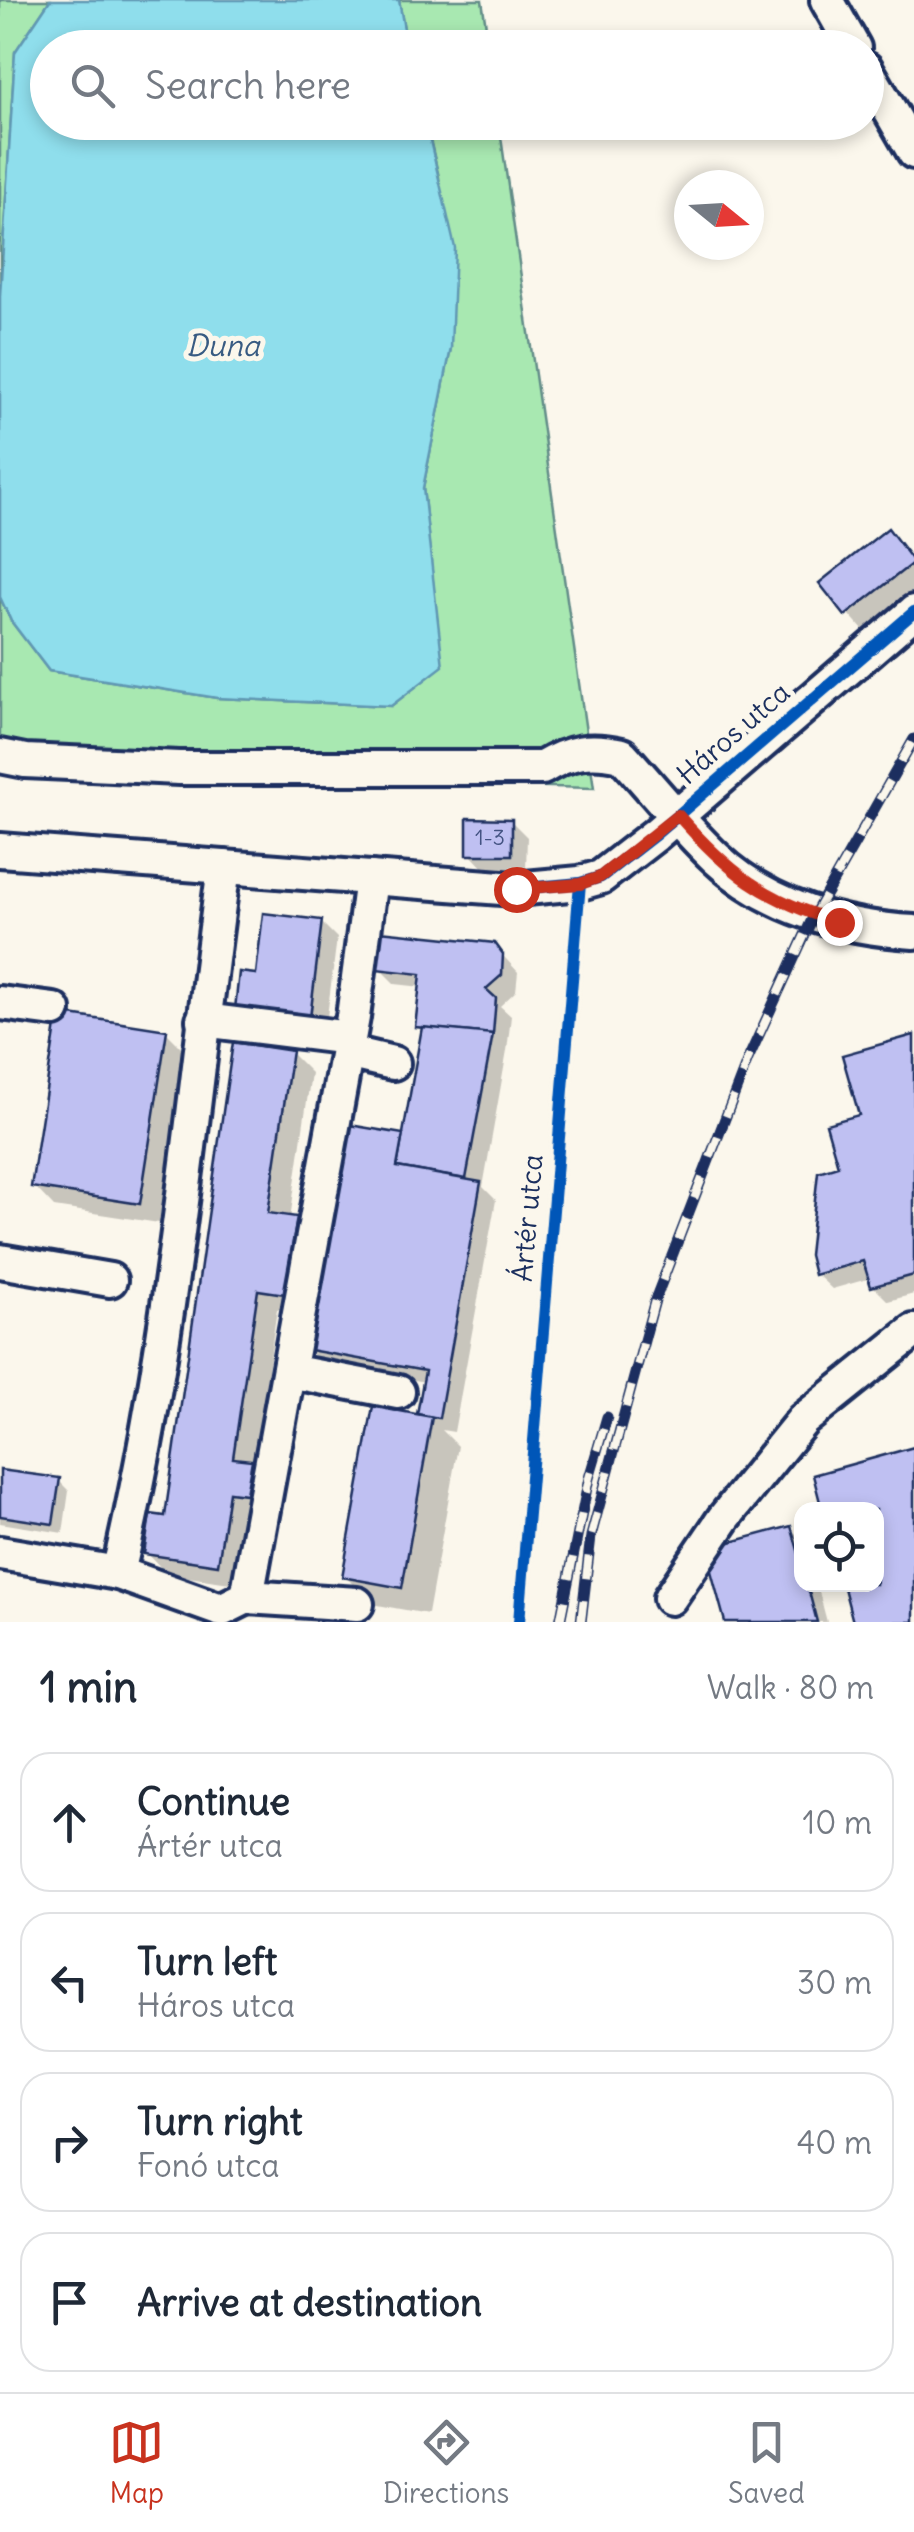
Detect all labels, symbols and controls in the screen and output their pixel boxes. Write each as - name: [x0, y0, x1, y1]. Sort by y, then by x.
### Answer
- search box: [30, 30, 884, 140]
- icon: search: [65, 58, 120, 113]
- text: Search here: [145, 62, 351, 109]
- north arrow: [674, 170, 764, 260]
- water label: Duna: [186, 326, 262, 364]
- street label: Háros utca: [669, 674, 797, 792]
- house number: 1-3: [475, 823, 505, 851]
- route start: [494, 867, 540, 913]
- route end: [817, 900, 863, 946]
- street label: Ártér utca: [503, 1153, 550, 1283]
- map controls: [794, 1502, 884, 1592]
- button: locate: [794, 1502, 884, 1592]
- text: 1 min: [40, 1661, 137, 1713]
- text: Walk · 80 m: [707, 1667, 874, 1708]
- text: Continue: [137, 1778, 290, 1825]
- icon: ahead: [42, 1795, 97, 1850]
- text: 10 m: [803, 1802, 872, 1843]
- text: Ártér utca: [137, 1825, 283, 1866]
- text: Turn left: [137, 1938, 277, 1985]
- icon: left: [42, 1955, 97, 2010]
- text: 30 m: [797, 1962, 872, 2003]
- text: Háros utca: [137, 1985, 295, 2026]
- text: Turn right: [137, 2098, 303, 2145]
- icon: right: [42, 2115, 97, 2170]
- text: 40 m: [797, 2122, 872, 2163]
- text: Fonó utca: [137, 2145, 280, 2186]
- icon: arrive: [42, 2275, 97, 2330]
- text: Arrive at destination: [137, 2279, 482, 2326]
- tab: Map: [109, 2415, 164, 2511]
- tab: Directions: [383, 2415, 509, 2511]
- tab: Saved: [728, 2415, 805, 2511]

